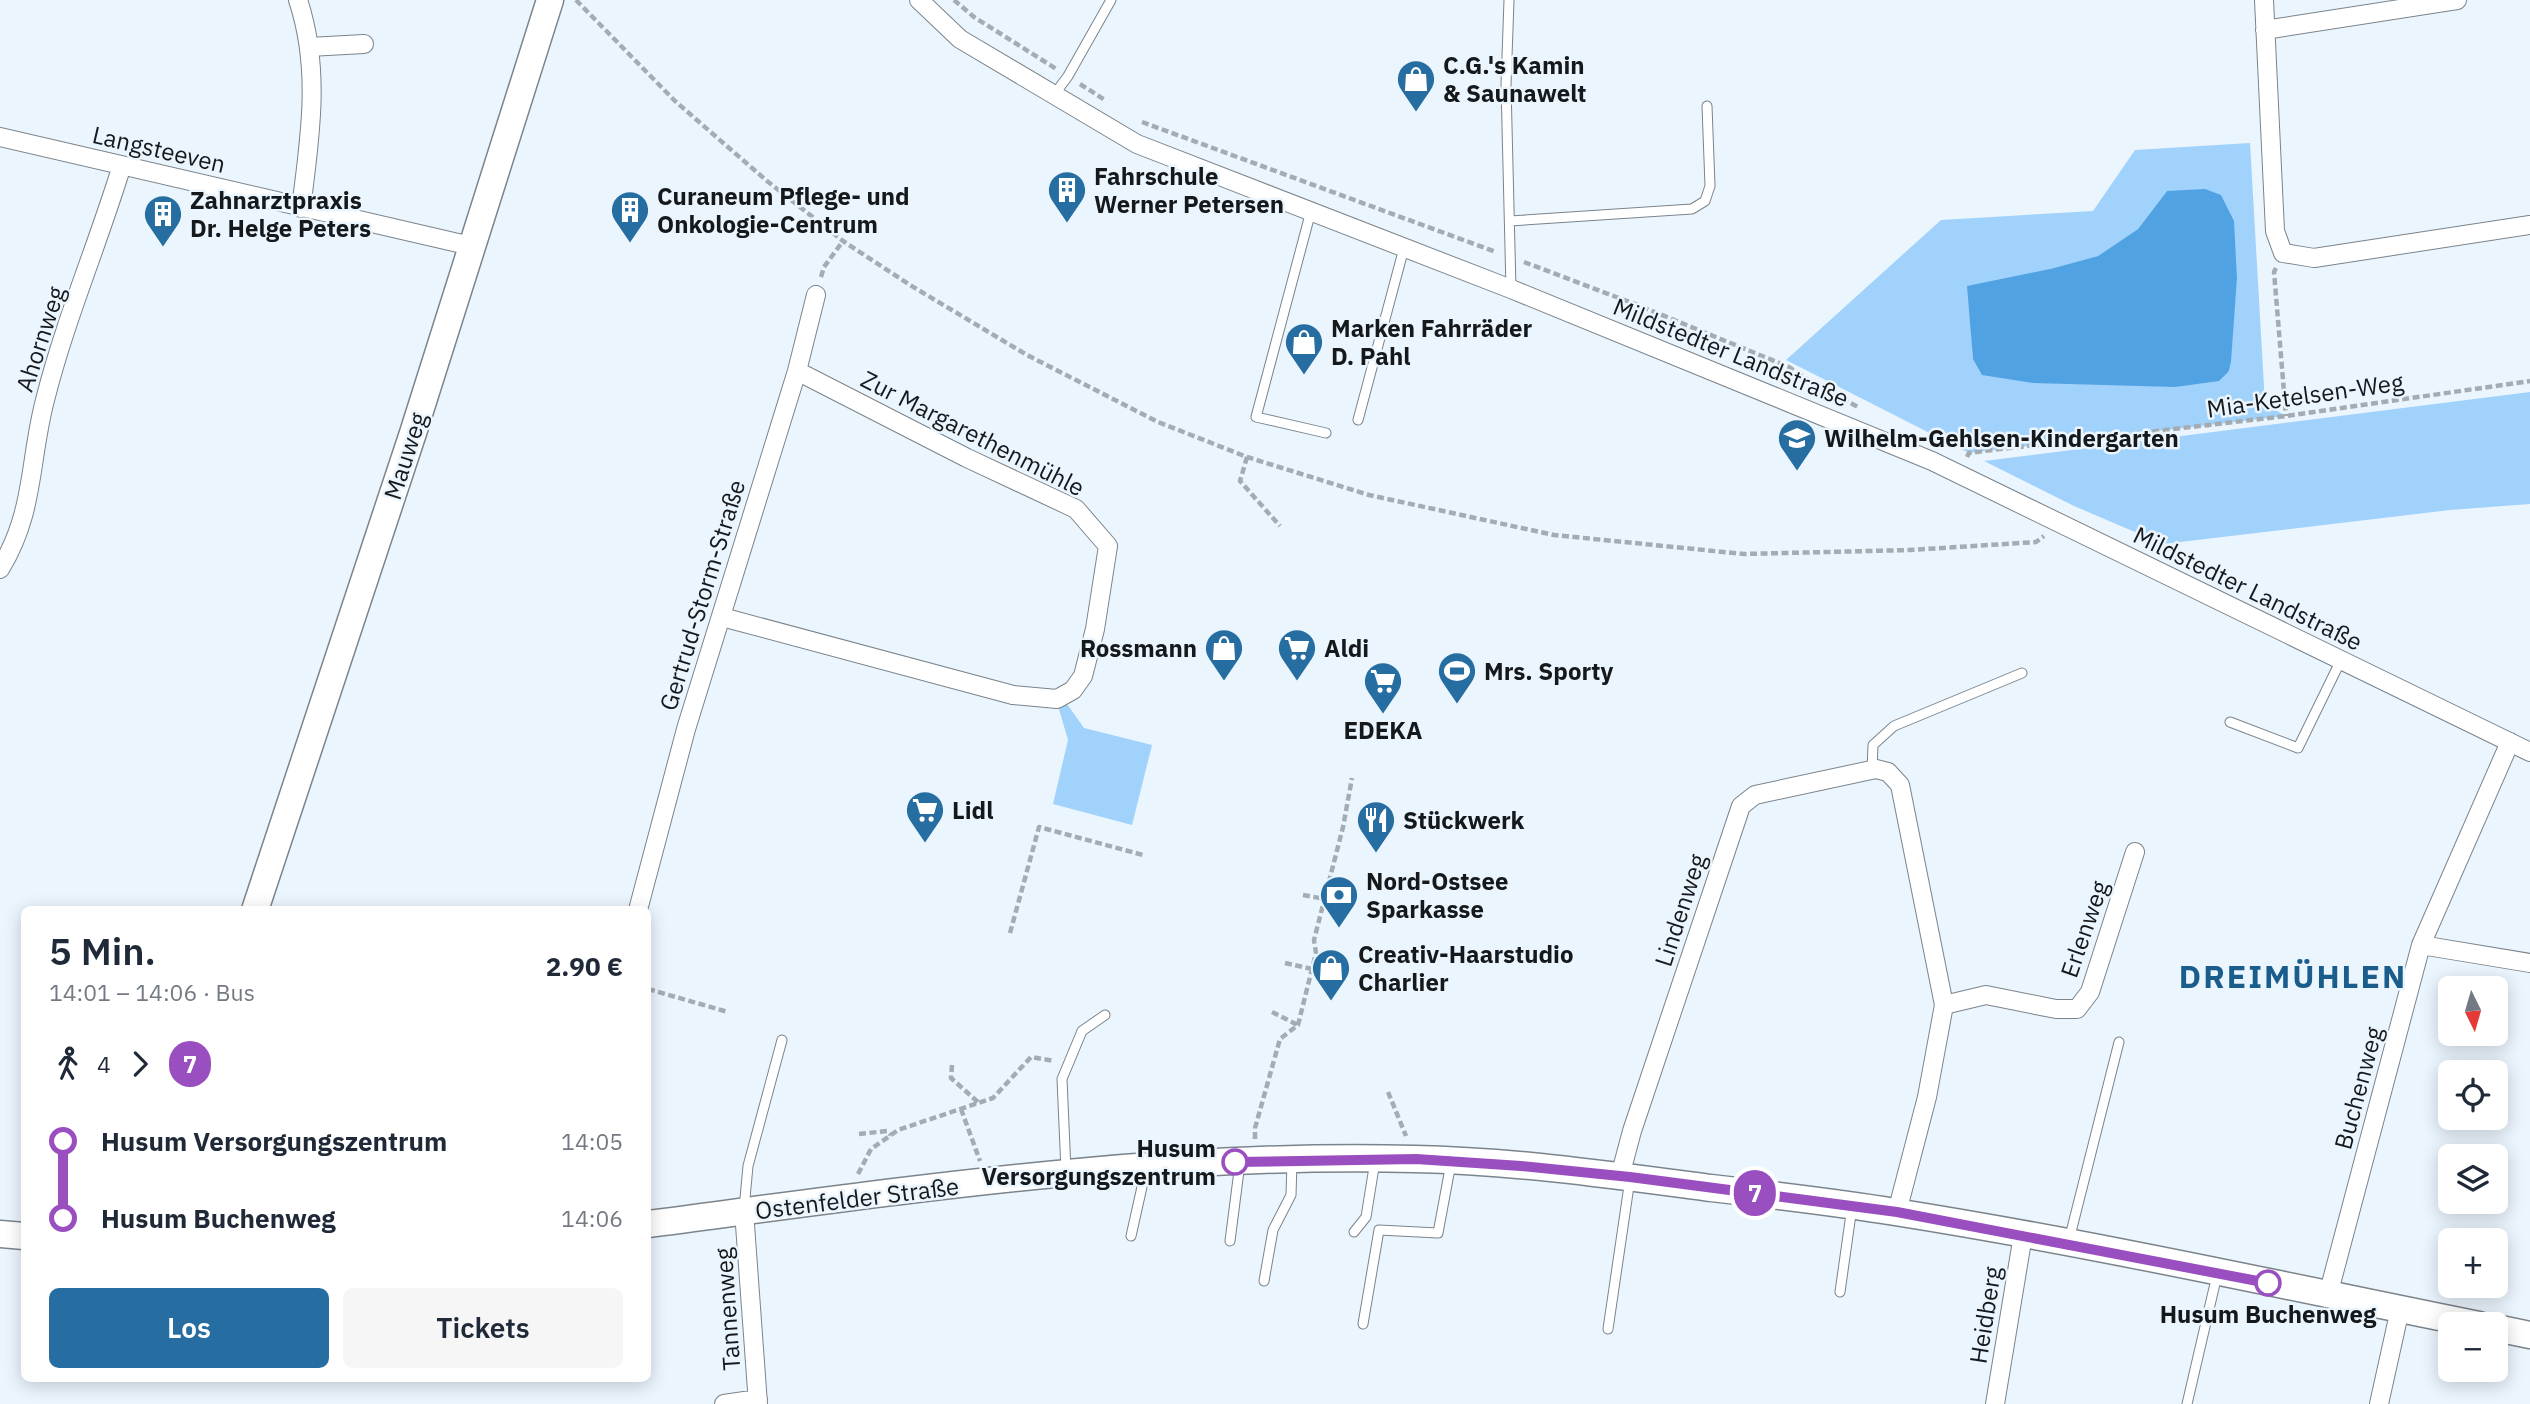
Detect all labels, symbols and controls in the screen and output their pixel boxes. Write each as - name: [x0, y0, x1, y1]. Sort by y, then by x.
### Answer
- place label: C.G.'s Kamin & Saunawelt: [1443, 49, 1587, 109]
- shop icon: C.G.'s Kamin & Saunawelt: [1395, 58, 1437, 113]
- street label: Langsteeven: [89, 118, 229, 180]
- place label: Fahrschule Werner Petersen: [1094, 160, 1284, 220]
- building icon: Fahrschule Werner Petersen: [1046, 169, 1088, 224]
- place label: Curaneum Pflege- und Onkologie-Centrum: [657, 180, 910, 240]
- place label: Zahnarztpraxis Dr. Helge Peters: [190, 184, 371, 244]
- building icon: Curaneum Pflege- und Onkologie-Centrum: [609, 189, 651, 244]
- building icon: Zahnarztpraxis Dr. Helge Peters: [142, 193, 184, 248]
- street label: Ahornweg: [8, 282, 72, 396]
- street label: Mildstedter Landstraße: [1609, 290, 1853, 414]
- place label: Marken Fahrräder D. Pahl: [1331, 312, 1532, 372]
- shop icon: Marken Fahrräder D. Pahl: [1283, 321, 1325, 376]
- street label: Zur Margarethenmühle: [856, 363, 1090, 503]
- street label: Mia-Ketelsen-Weg: [2205, 365, 2406, 425]
- street label: Mauweg: [376, 408, 434, 504]
- school or university icon: Wilhelm-Gehlsen-Kindergarten: [1776, 417, 1818, 472]
- place label: Wilhelm-Gehlsen-Kindergarten: [1824, 422, 2179, 454]
- street label: Gertrud-Storm-Straße: [652, 476, 752, 714]
- street label: Mildstedter Landstraße: [2128, 519, 2368, 657]
- shop icon: Rossmann: [1203, 627, 1245, 682]
- supermarket icon: Aldi: [1276, 627, 1318, 682]
- place label: Rossmann: [1080, 632, 1197, 664]
- place label: Aldi: [1324, 632, 1369, 664]
- sports icon: Mrs. Sporty: [1436, 650, 1478, 705]
- place label: Mrs. Sporty: [1484, 655, 1613, 687]
- supermarket icon: EDEKA: [1362, 660, 1404, 715]
- place label: EDEKA: [1343, 714, 1423, 746]
- supermarket icon: Lidl: [904, 789, 946, 844]
- place label: Lidl: [952, 794, 993, 826]
- restaurant icon: Stückwerk: [1355, 799, 1397, 854]
- place label: Stückwerk: [1403, 804, 1525, 836]
- street label: Lindenweg: [1647, 849, 1713, 970]
- place label: Nord-Ostsee Sparkasse: [1366, 865, 1508, 925]
- bank icon: Nord-Ostsee Sparkasse: [1318, 874, 1360, 929]
- street label: Erlenweg: [2053, 876, 2116, 982]
- text: 5 Min.: [49, 926, 156, 975]
- place label: Creativ-Haarstudio Charlier: [1358, 938, 1574, 998]
- shop icon: Creativ-Haarstudio Charlier: [1310, 947, 1352, 1002]
- text: 2.90 €: [546, 949, 623, 983]
- district label: DREIMÜHLEN: [2179, 955, 2407, 997]
- north arrow: [2438, 976, 2508, 1046]
- map controls: [2438, 976, 2508, 1382]
- text: 14:01 – 14:06 · Bus: [49, 977, 255, 1007]
- street label: Buchenweg: [2326, 1023, 2390, 1153]
- icon: walk: [49, 1045, 87, 1083]
- icon: forward: [121, 1045, 159, 1083]
- text: 7: [183, 1048, 197, 1080]
- text: 4: [97, 1049, 111, 1079]
- button: locate: [2438, 1060, 2508, 1130]
- text: Husum Versorgungszentrum: [101, 1124, 447, 1158]
- text: 14:05: [561, 1126, 623, 1156]
- place label: Husum Versorgungszentrum: [982, 1132, 1216, 1192]
- button: layers: [2438, 1144, 2508, 1214]
- marker: Husum Versorgungszentrum: [1222, 1149, 1248, 1175]
- street label: Ostenfelder Straße: [753, 1170, 961, 1226]
- line badge: 7: [1732, 1170, 1778, 1216]
- text: 7: [1748, 1177, 1762, 1209]
- text: Husum Buchenweg: [101, 1201, 336, 1235]
- text: 14:06: [561, 1203, 623, 1233]
- button: +: [2438, 1228, 2508, 1298]
- street label: Tannenweg: [707, 1246, 747, 1371]
- street label: Heidberg: [1962, 1264, 2009, 1366]
- marker: Husum Buchenweg: [2255, 1270, 2281, 1296]
- button: Los: [49, 1288, 329, 1368]
- button: Tickets: [343, 1288, 623, 1368]
- place label: Husum Buchenweg: [2160, 1298, 2377, 1330]
- button: −: [2438, 1312, 2508, 1382]

